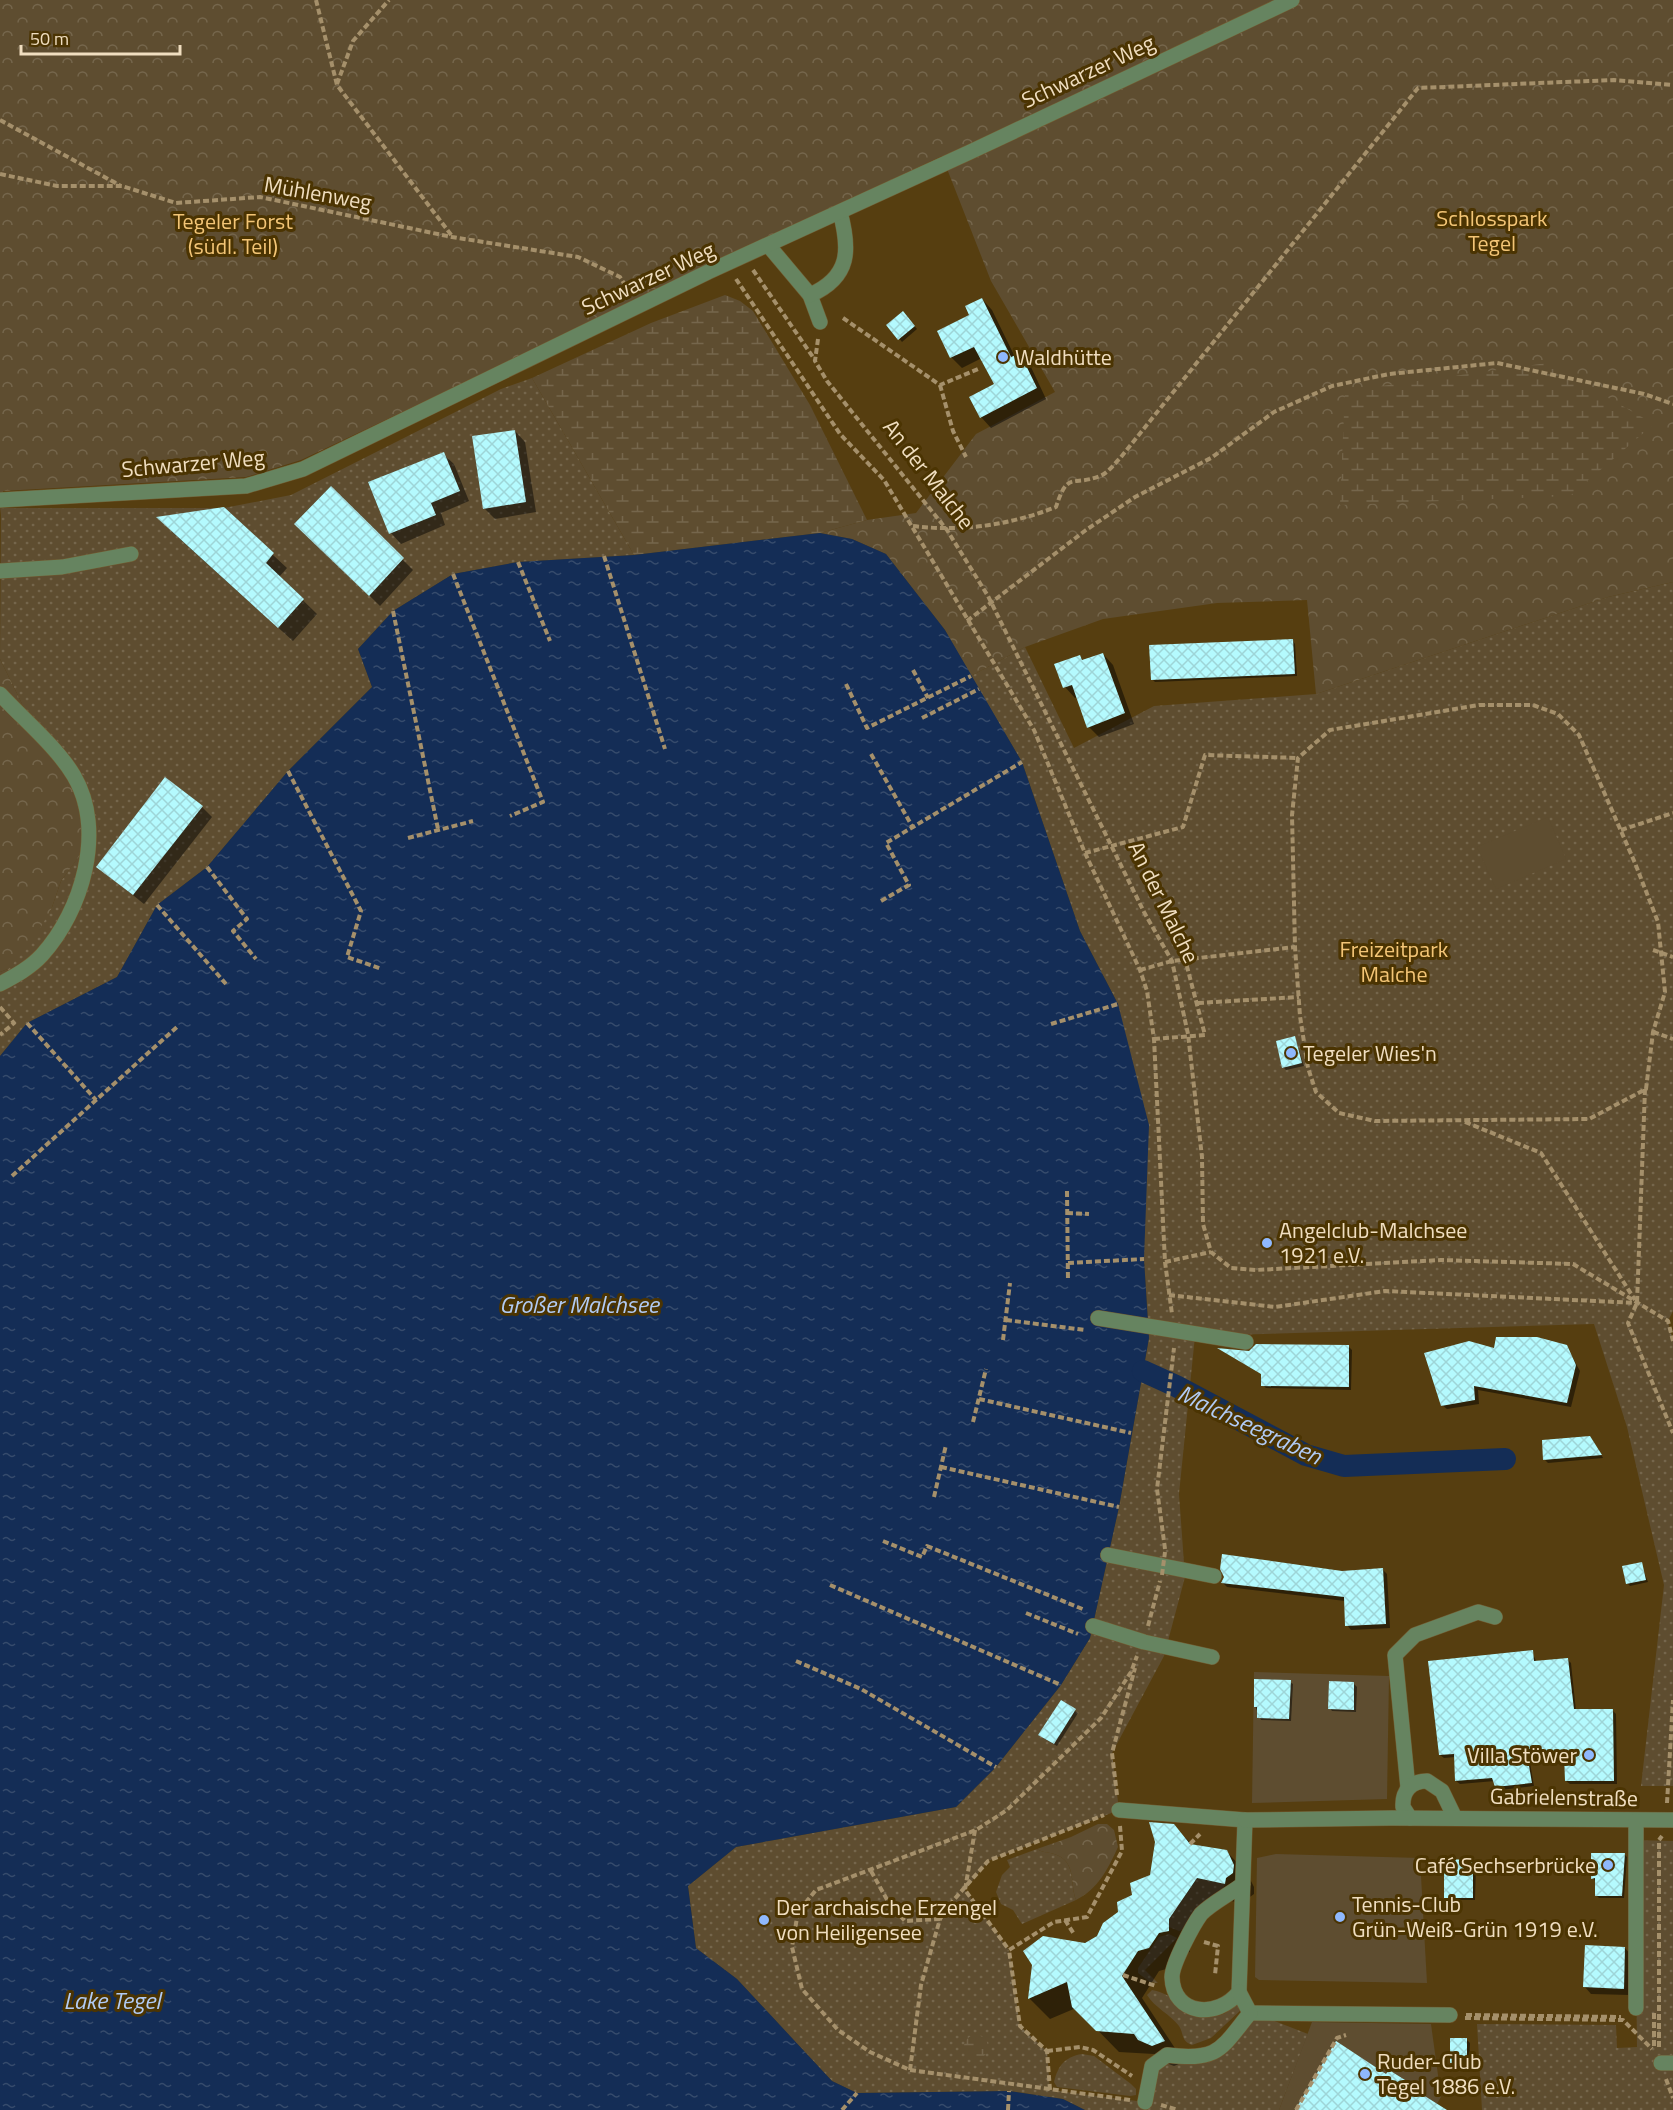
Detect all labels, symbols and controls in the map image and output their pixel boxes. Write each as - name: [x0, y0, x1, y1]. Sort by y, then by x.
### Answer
- scale bar: [21, 18, 180, 56]
- text: 50 m: [30, 25, 69, 52]
- street label: Schwarzer Weg: [1016, 25, 1160, 117]
- street label: Mühlenweg: [261, 167, 375, 219]
- park label: Schlosspark Tegel: [1436, 201, 1548, 260]
- park label: Tegeler Forst (südl. Teil): [173, 204, 293, 263]
- street label: Schwarzer Weg: [576, 232, 720, 324]
- place label: Waldhütte: [1015, 340, 1112, 374]
- marker: Waldhütte: [996, 350, 1010, 364]
- street label: An der Malche: [875, 411, 983, 537]
- street label: Schwarzer Weg: [120, 440, 266, 486]
- street label: An der Malche: [1120, 835, 1208, 969]
- park label: Freizeitpark Malche: [1340, 932, 1449, 991]
- place label: Tegeler Wies'n: [1303, 1036, 1437, 1070]
- marker: Tegeler Wies'n: [1284, 1046, 1298, 1060]
- place label: Angelclub-Malchsee 1921 e.V.: [1279, 1213, 1467, 1272]
- marker: Angelclub-Malchsee 1921 e.V.: [1260, 1236, 1274, 1250]
- water label: Großer Malchsee: [499, 1286, 661, 1322]
- water label: Malchseegraben: [1172, 1375, 1329, 1474]
- place label: Villa Stöwer: [1467, 1738, 1577, 1772]
- marker: Villa Stöwer: [1582, 1748, 1596, 1762]
- street label: Gabrielenstraße: [1490, 1779, 1638, 1815]
- place label: Café Sechserbrücke: [1415, 1848, 1596, 1882]
- marker: Café Sechserbrücke: [1601, 1858, 1615, 1872]
- place label: Tennis-Club Grün-Weiß-Grün 1919 e.V.: [1352, 1887, 1598, 1946]
- place label: Der archaische Erzengel von Heiligensee: [776, 1890, 997, 1949]
- marker: Tennis-Club Grün-Weiß-Grün 1919 e.V.: [1333, 1910, 1347, 1924]
- marker: Der archaische Erzengel von Heiligensee: [757, 1913, 771, 1927]
- water label: Lake Tegel: [64, 1982, 163, 2018]
- place label: Ruder-Club Tegel 1886 e.V.: [1377, 2044, 1515, 2103]
- marker: Ruder-Club Tegel 1886 e.V.: [1358, 2067, 1372, 2081]

